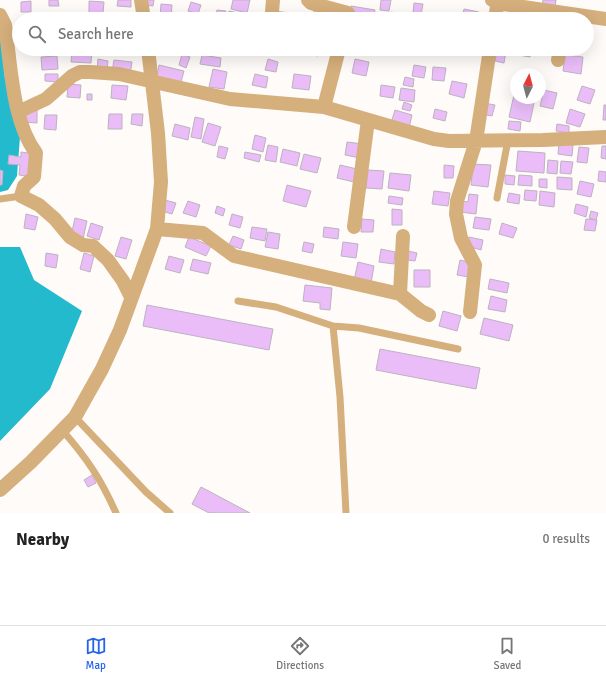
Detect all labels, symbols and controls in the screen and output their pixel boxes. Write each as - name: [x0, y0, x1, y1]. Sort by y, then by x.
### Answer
- search box: [12, 12, 594, 56]
- icon: search: [26, 23, 48, 45]
- text: Search here: [58, 25, 134, 43]
- north arrow: [510, 68, 546, 104]
- text: Nearby: [16, 529, 69, 550]
- text: 0 results: [542, 531, 590, 547]
- tab: Map: [85, 635, 107, 672]
- tab: Directions: [276, 635, 324, 672]
- tab: Saved: [494, 635, 521, 672]

